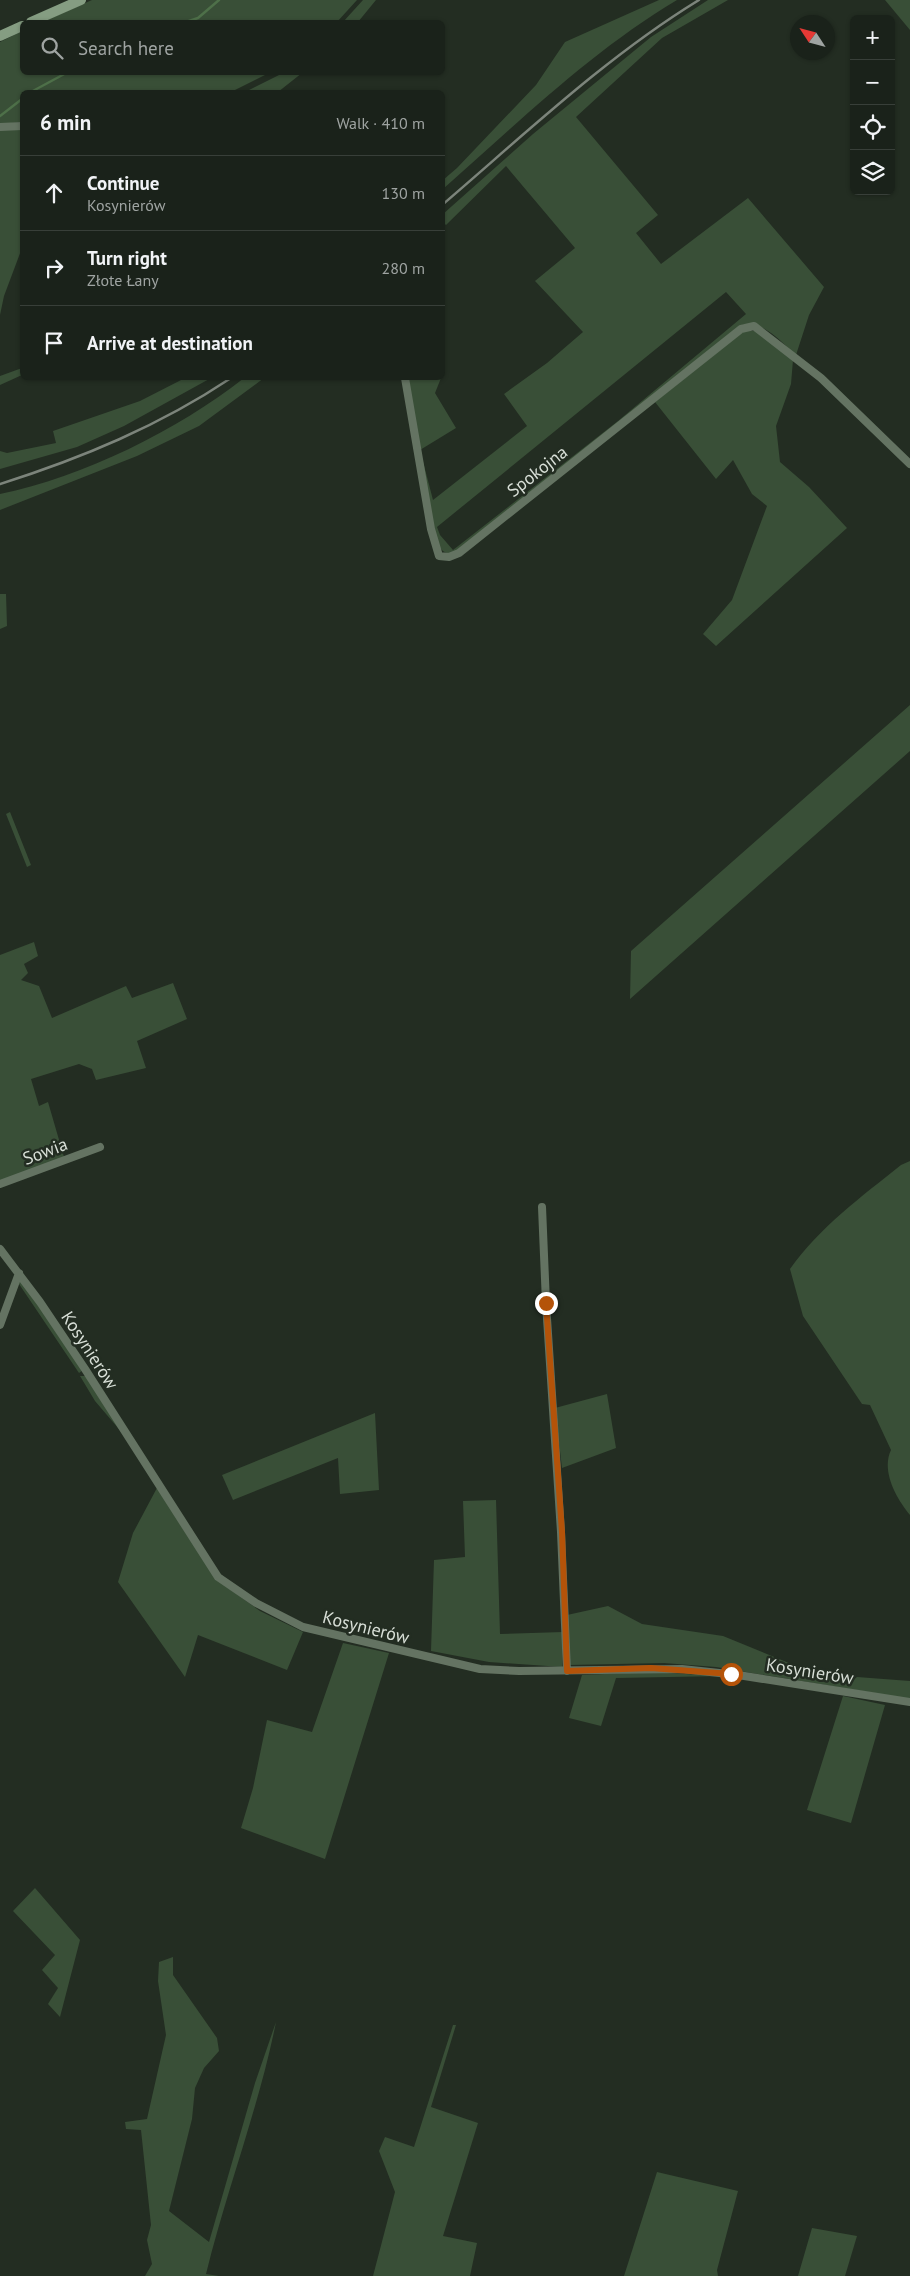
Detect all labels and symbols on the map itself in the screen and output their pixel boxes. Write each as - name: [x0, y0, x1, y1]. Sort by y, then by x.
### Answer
- north arrow: [790, 15, 835, 60]
- street label: Spokojna: [502, 440, 572, 502]
- street label: Sowia: [19, 1132, 71, 1170]
- route end: [535, 1292, 558, 1315]
- street label: Kosynierów: [56, 1307, 124, 1394]
- street label: Kosynierów: [320, 1605, 412, 1649]
- street label: Kosynierów: [765, 1653, 856, 1689]
- route start: [720, 1663, 743, 1686]

